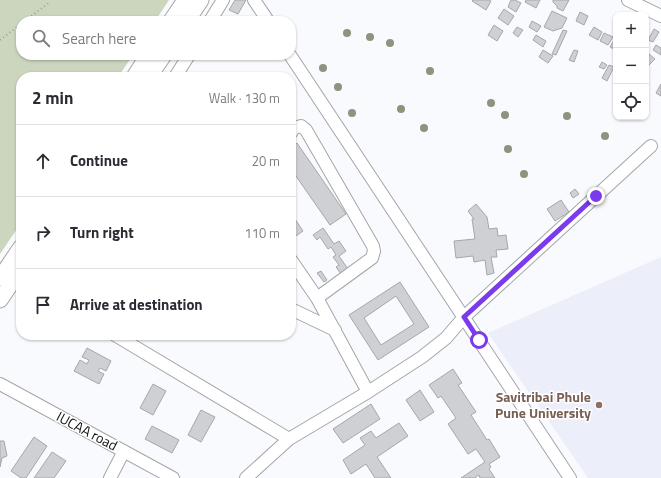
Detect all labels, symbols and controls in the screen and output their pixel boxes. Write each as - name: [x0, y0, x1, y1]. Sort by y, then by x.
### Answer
- map controls: [613, 12, 649, 120]
- button: +: [613, 12, 649, 48]
- search box: [16, 16, 296, 60]
- icon: search: [30, 27, 52, 49]
- text: Search here: [62, 27, 136, 50]
- button: −: [613, 48, 649, 84]
- button: locate: [613, 84, 649, 120]
- text: 2 min: [32, 85, 73, 111]
- text: Walk · 130 m: [209, 88, 280, 108]
- text: Continue: [70, 149, 128, 172]
- icon: ahead: [32, 150, 54, 172]
- text: 20 m: [252, 151, 280, 171]
- route end: [587, 187, 605, 205]
- text: Turn right: [70, 221, 134, 244]
- icon: right: [32, 222, 54, 244]
- text: 110 m: [244, 223, 280, 243]
- text: Arrive at destination: [70, 293, 203, 316]
- icon: arrive: [32, 294, 54, 316]
- route start: [470, 331, 488, 349]
- place label: Savitribai Phule Pune University: [495, 386, 591, 423]
- marker: Savitribai Phule Pune University: [594, 400, 604, 410]
- street label: IUCAA road: [53, 406, 121, 455]

